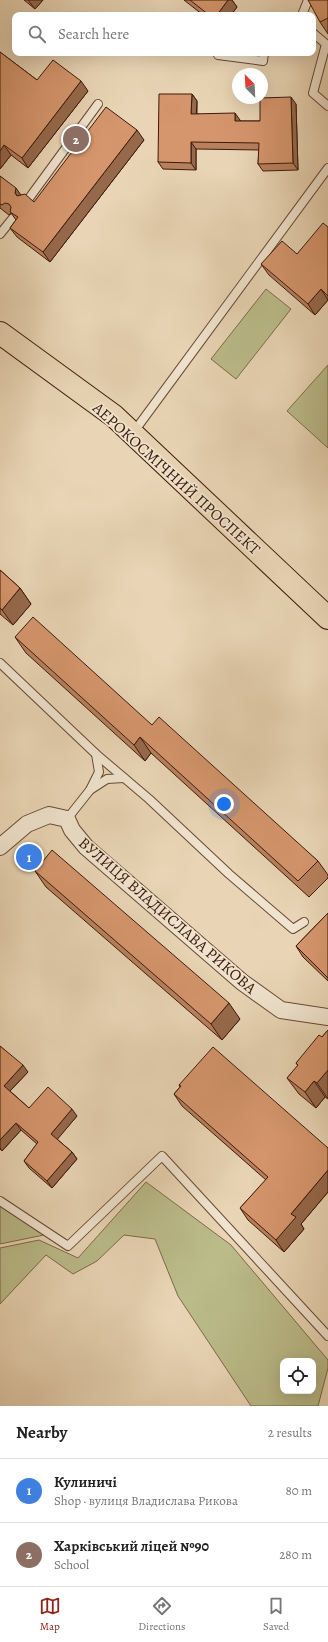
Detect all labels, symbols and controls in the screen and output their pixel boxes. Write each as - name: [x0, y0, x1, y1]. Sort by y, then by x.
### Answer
- search box: [12, 12, 316, 56]
- icon: search: [26, 23, 48, 45]
- text: Search here: [58, 24, 129, 44]
- north arrow: [232, 68, 268, 104]
- pin: 2: [63, 124, 89, 154]
- street label: АЕРОКОСМІЧНИЙ ПРОСПЕКТ: [87, 397, 265, 560]
- your location: [214, 794, 234, 814]
- street label: ВУЛИЦЯ ВЛАДИСЛАВА РИКОВА: [74, 832, 262, 1000]
- pin: 1: [16, 842, 42, 872]
- map controls: [280, 1358, 316, 1394]
- button: locate: [280, 1358, 316, 1394]
- text: Nearby: [16, 1421, 67, 1444]
- text: 2 results: [268, 1424, 312, 1441]
- text: Кулиничі: [54, 1472, 117, 1492]
- text: 1: [27, 1482, 31, 1499]
- text: 80 m: [285, 1482, 312, 1499]
- text: Shop · вулиця Владислава Рикова: [54, 1492, 238, 1509]
- text: Харківський ліцей №90: [54, 1536, 209, 1556]
- text: 2: [26, 1546, 32, 1563]
- text: 280 m: [279, 1546, 312, 1563]
- text: School: [54, 1556, 89, 1573]
- tab: Map: [39, 1595, 61, 1634]
- tab: Directions: [138, 1595, 186, 1634]
- tab: Saved: [263, 1595, 289, 1634]

